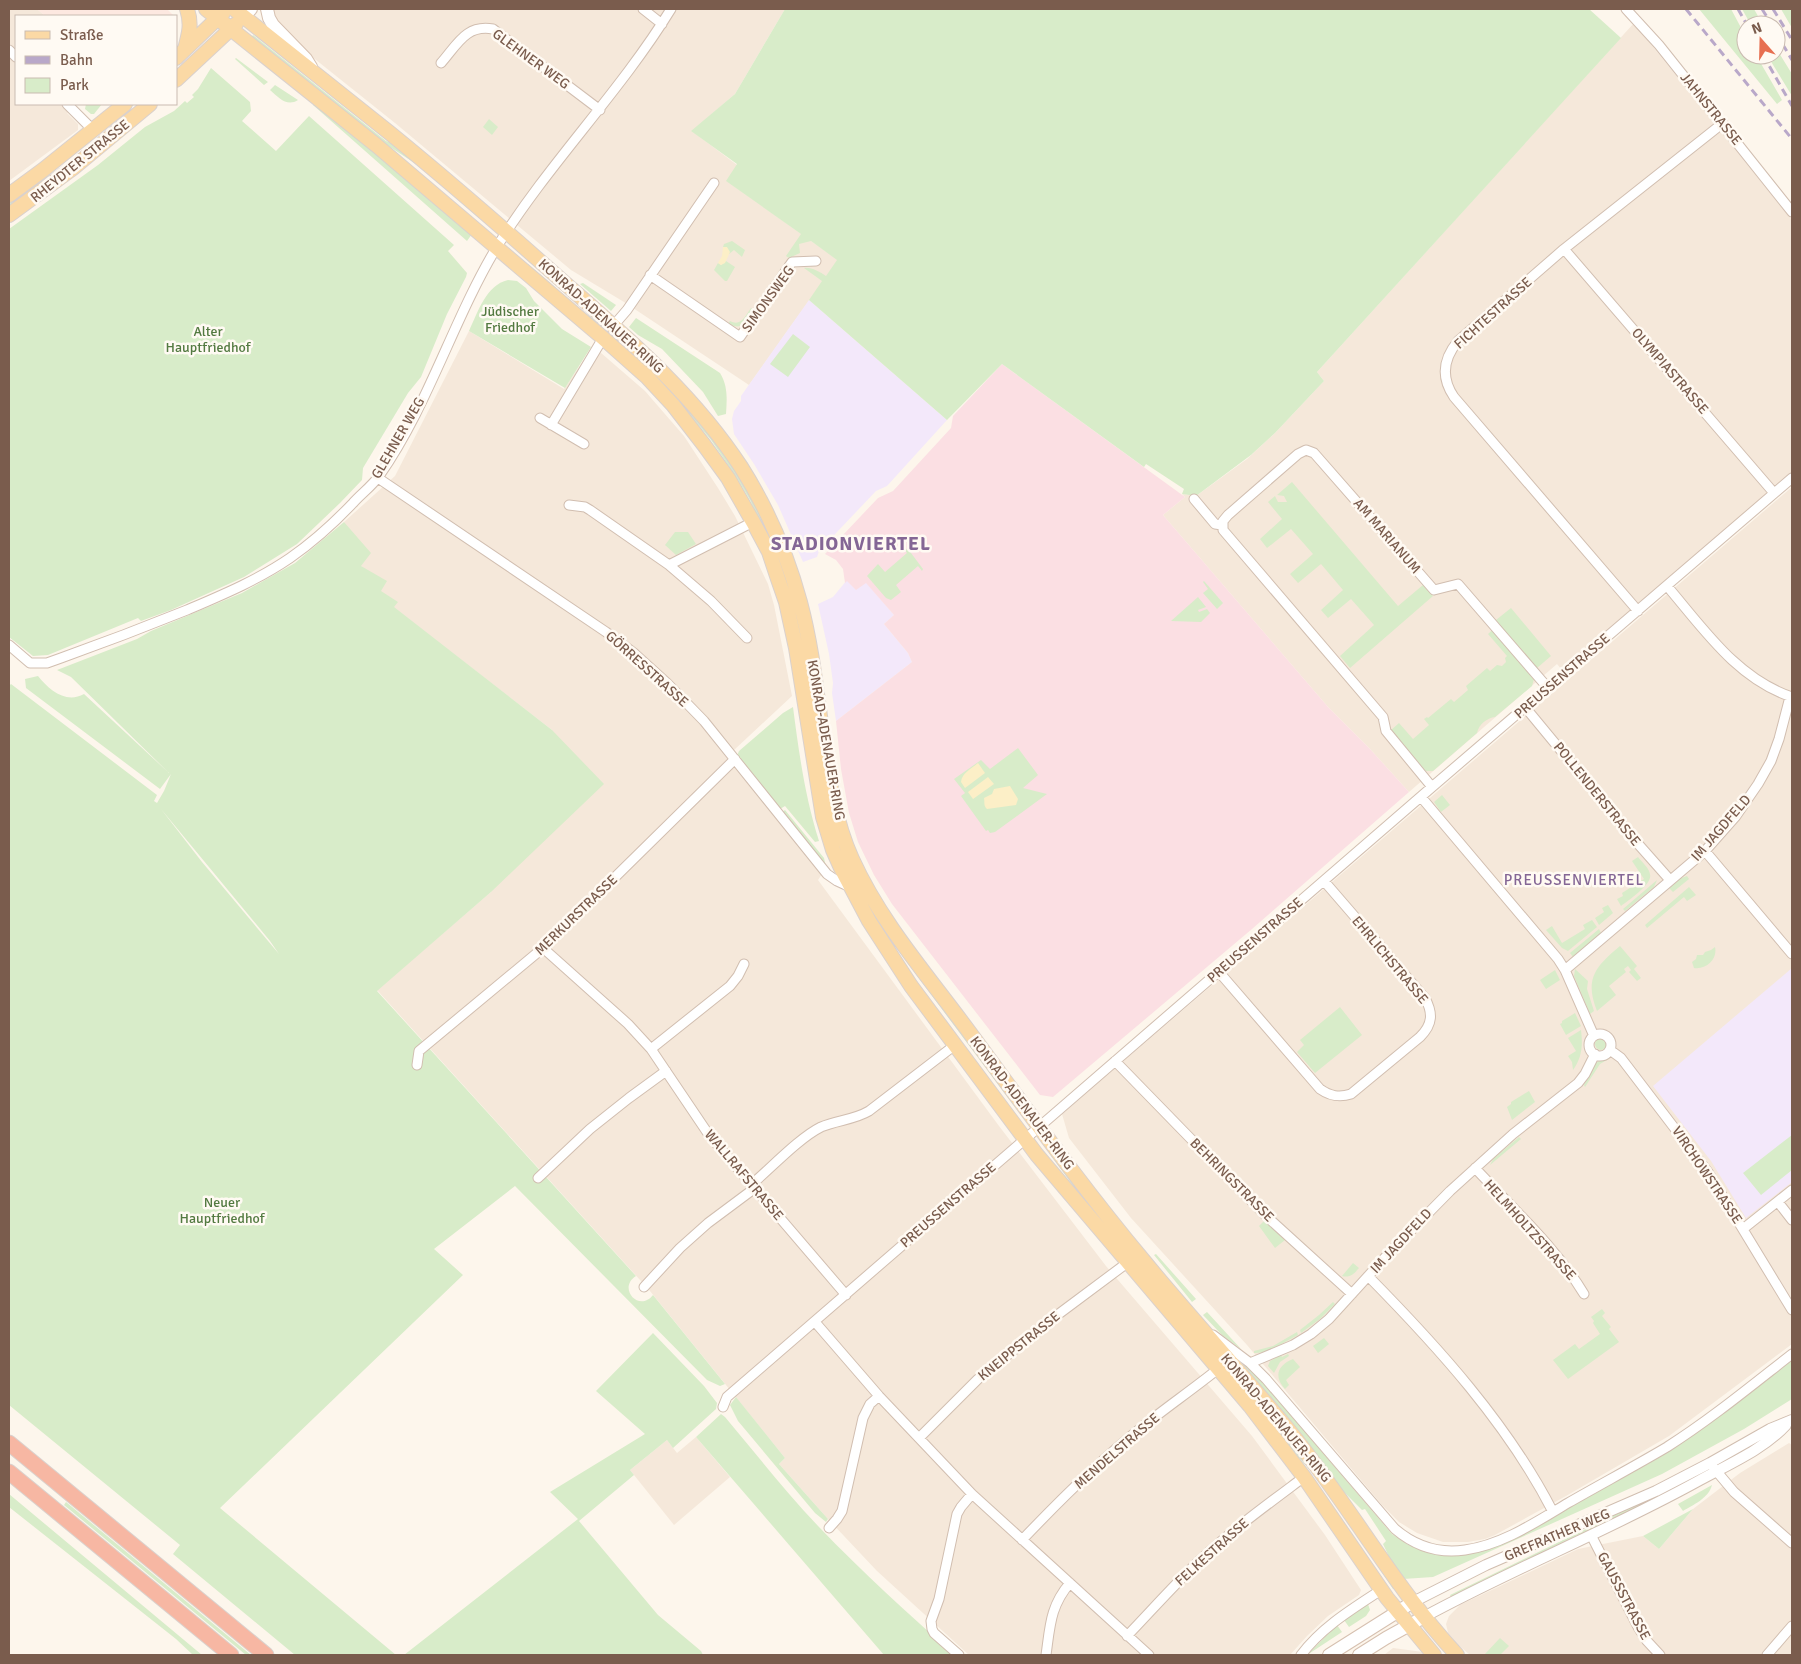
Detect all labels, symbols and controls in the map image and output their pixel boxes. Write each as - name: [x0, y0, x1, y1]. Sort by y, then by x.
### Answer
- legend: [15, 15, 178, 105]
- north arrow: [1736, 15, 1786, 65]
- text: N: [1749, 19, 1764, 38]
- street label: GLEHNER WEG: [489, 25, 573, 93]
- text: Straße: [60, 26, 104, 44]
- text: Bahn: [60, 51, 93, 69]
- street label: JAHNSTRASSE: [1677, 69, 1745, 149]
- text: Park: [60, 76, 89, 94]
- street label: RHEYDTER STRASSE: [27, 116, 133, 206]
- street label: KONRAD-ADENAUER-RING: [535, 255, 667, 377]
- street label: SIMONSWEG: [738, 262, 798, 336]
- street label: FICHTESTRASSE: [1451, 274, 1535, 352]
- park label: Jüdischer Friedhof: [481, 303, 540, 336]
- park label: Alter Hauptfriedhof: [166, 323, 252, 356]
- street label: OLYMPIASTRASSE: [1628, 324, 1712, 418]
- street label: GLEHNER WEG: [368, 394, 428, 482]
- street label: AM MARIANUM: [1350, 495, 1424, 577]
- district label: STADIONVIERTEL: [771, 532, 931, 556]
- street label: GÖRRESSTRASSE: [602, 627, 692, 711]
- street label: PREUSSENSTRASSE: [1511, 630, 1613, 722]
- street label: KONRAD-ADENAUER-RING: [804, 658, 848, 822]
- street label: POLLENDERSTRASSE: [1550, 738, 1644, 850]
- street label: IM JAGDFELD: [1688, 791, 1754, 865]
- street label: MERKURSTRASSE: [531, 871, 621, 959]
- district label: PREUSSENVIERTEL: [1504, 871, 1644, 889]
- street label: PREUSSENSTRASSE: [1204, 894, 1306, 986]
- street label: EHRLICHSTRASSE: [1348, 913, 1432, 1008]
- street label: KONRAD-ADENAUER-RING: [966, 1033, 1078, 1173]
- street label: VIRCHOWSTRASSE: [1668, 1123, 1746, 1227]
- street label: WALLRAFSTRASSE: [701, 1126, 787, 1224]
- street label: BEHRINGSTRASSE: [1187, 1135, 1278, 1226]
- street label: PREUSSENSTRASSE: [897, 1159, 999, 1251]
- street label: HELMHOLTZSTRASSE: [1480, 1176, 1580, 1284]
- park label: Neuer Hauptfriedhof: [180, 1194, 266, 1227]
- street label: IM JAGDFELD: [1367, 1205, 1435, 1277]
- street label: KNEIPPSTRASSE: [975, 1308, 1063, 1384]
- street label: KONRAD-ADENAUER-RING: [1217, 1350, 1335, 1486]
- street label: MENDELSTRASSE: [1071, 1409, 1163, 1493]
- street label: GREFRATHER WEG: [1502, 1505, 1612, 1565]
- street label: FELKESTRASSE: [1172, 1514, 1252, 1590]
- street label: GAUSSSTRASSE: [1594, 1549, 1654, 1643]

